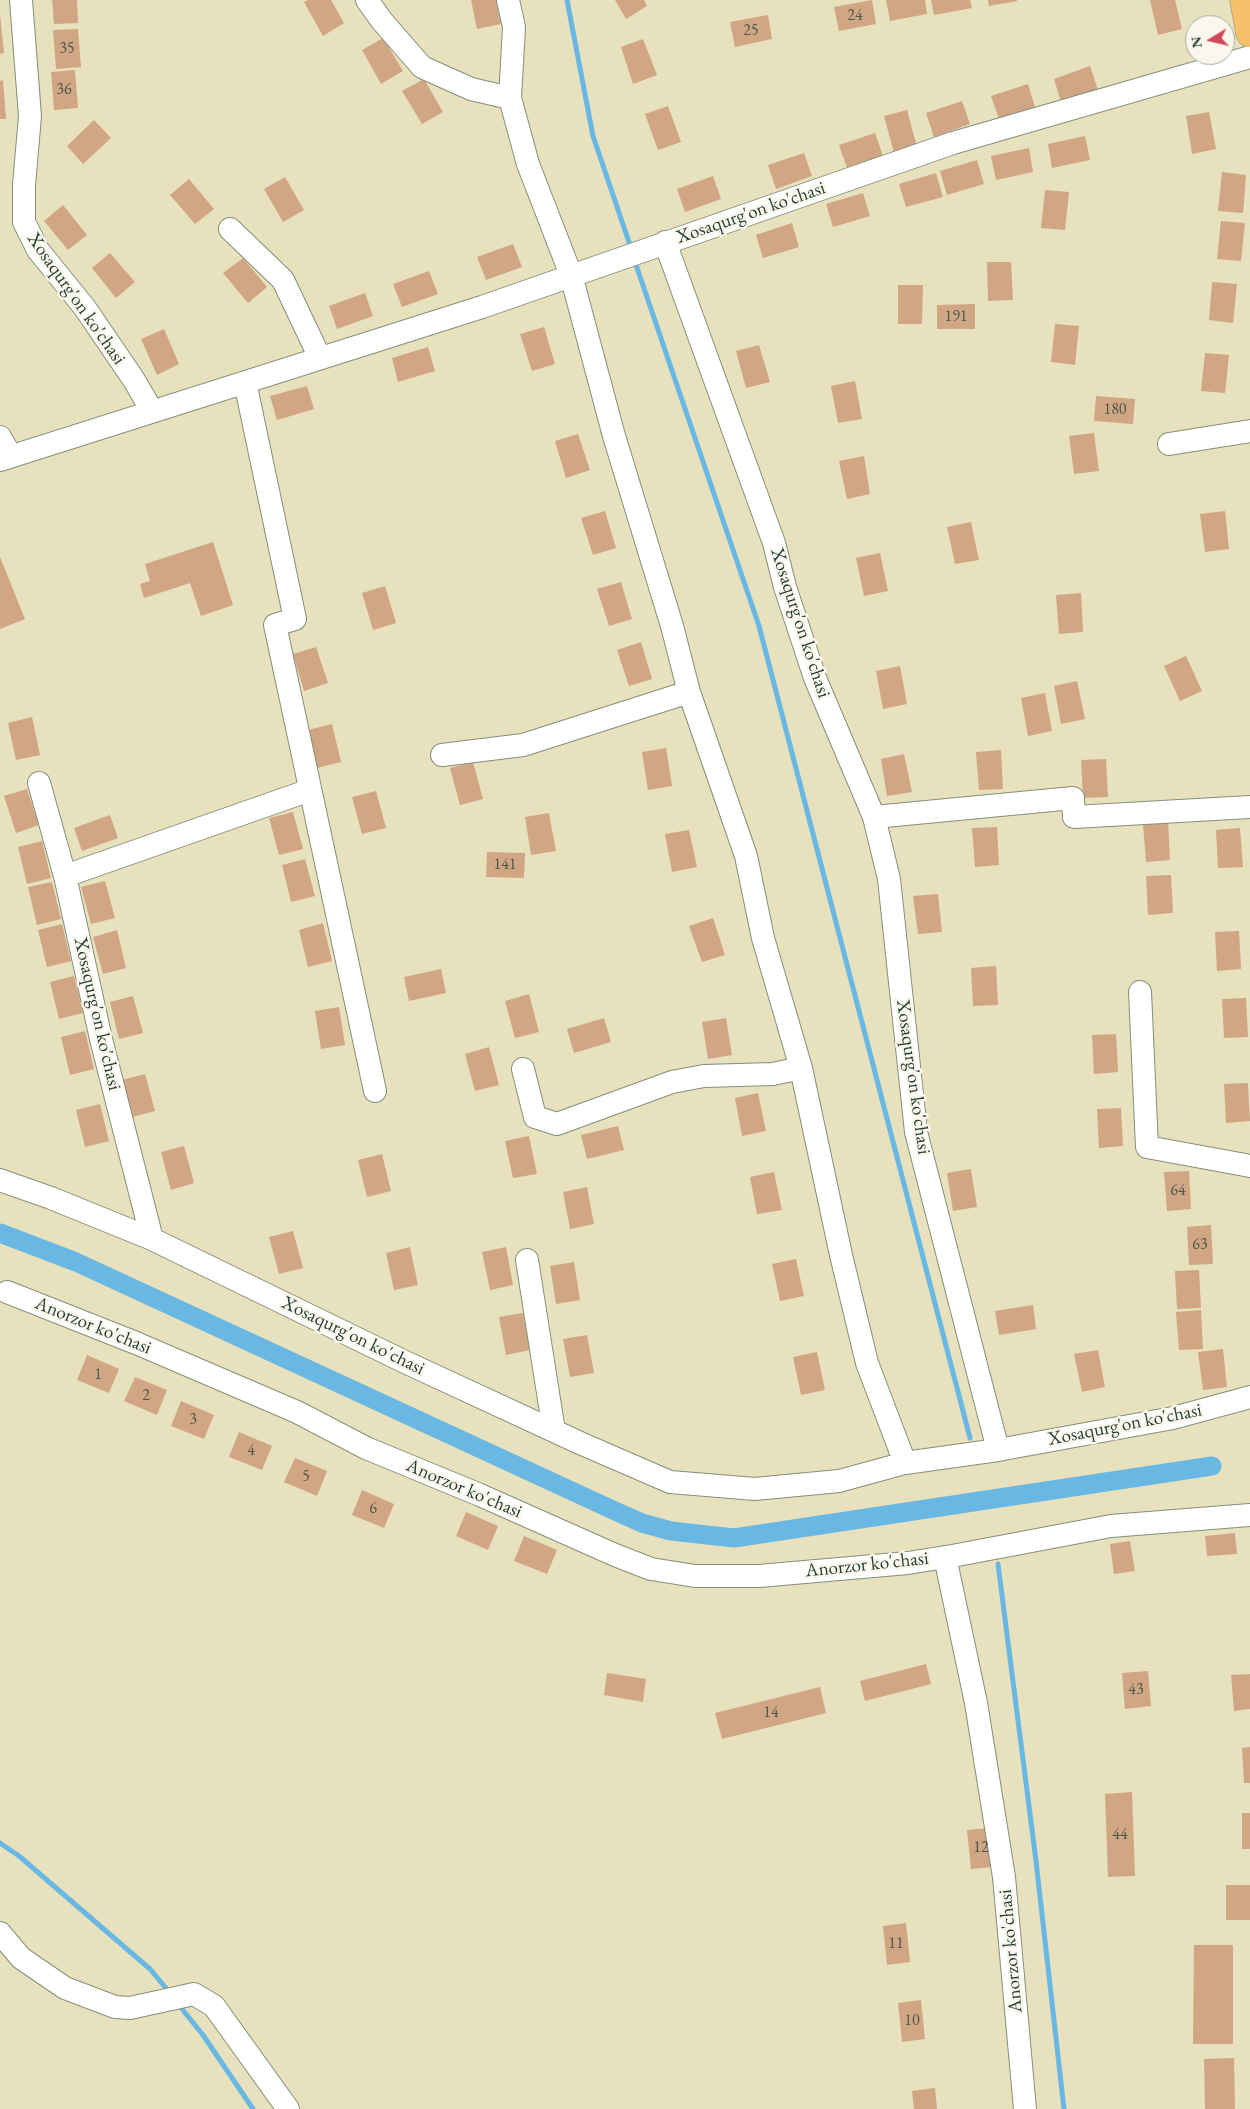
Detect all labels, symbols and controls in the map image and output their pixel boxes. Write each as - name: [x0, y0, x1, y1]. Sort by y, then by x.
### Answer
- house number: 24: [847, 6, 863, 26]
- north arrow: [1185, 15, 1235, 65]
- house number: 25: [743, 21, 759, 41]
- text: N: [1186, 35, 1206, 49]
- house number: 35: [59, 39, 75, 59]
- house number: 36: [56, 80, 72, 100]
- street label: Xosaqurg'on ko'chasi: [673, 177, 829, 249]
- street label: Xosaqurg'on ko'chasi: [22, 229, 130, 369]
- house number: 191: [944, 307, 968, 327]
- house number: 180: [1103, 400, 1127, 420]
- street label: Xosaqurg'on ko'chasi: [765, 545, 835, 701]
- house number: 141: [493, 855, 517, 875]
- street label: Xosaqurg'on ko'chasi: [68, 935, 126, 1093]
- street label: Xosaqurg'on ko'chasi: [891, 998, 935, 1156]
- house number: 64: [1170, 1181, 1186, 1201]
- house number: 63: [1192, 1235, 1208, 1255]
- street label: Anorzor ko'chasi: [31, 1292, 155, 1360]
- street label: Xosaqurg'on ko'chasi: [278, 1292, 428, 1380]
- house number: 1: [94, 1365, 102, 1385]
- house number: 2: [142, 1386, 150, 1406]
- street label: Xosaqurg'on ko'chasi: [1046, 1399, 1204, 1451]
- house number: 3: [189, 1410, 197, 1430]
- house number: 4: [247, 1441, 255, 1461]
- street label: Anorzor ko'chasi: [403, 1454, 525, 1524]
- house number: 5: [302, 1467, 310, 1487]
- house number: 6: [369, 1499, 377, 1519]
- street label: Anorzor ko'chasi: [804, 1547, 930, 1583]
- house number: 43: [1128, 1680, 1144, 1700]
- house number: 14: [763, 1703, 779, 1723]
- house number: 44: [1112, 1825, 1128, 1845]
- house number: 12: [973, 1838, 989, 1858]
- street label: Anorzor ko'chasi: [994, 1888, 1028, 2014]
- house number: 11: [888, 1934, 904, 1954]
- house number: 10: [904, 2011, 920, 2031]

